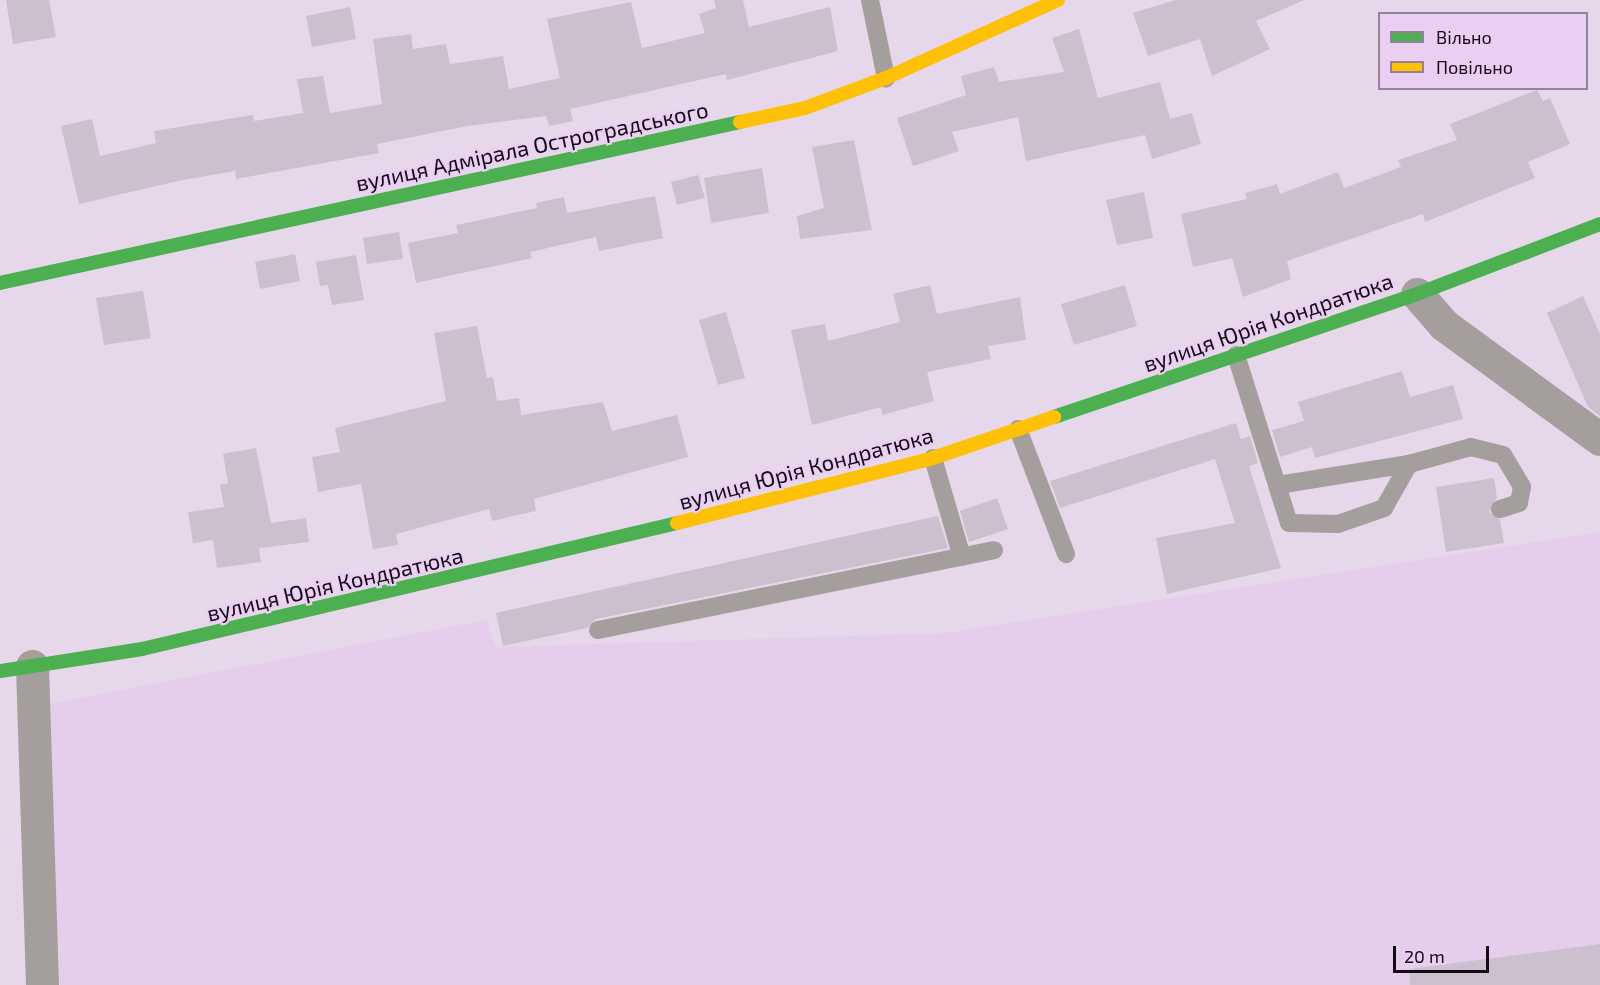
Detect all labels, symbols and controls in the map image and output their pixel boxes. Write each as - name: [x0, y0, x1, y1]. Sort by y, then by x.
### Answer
- legend: [1378, 12, 1588, 90]
- text: Вільно: [1436, 26, 1492, 48]
- text: Повільно: [1436, 56, 1513, 78]
- street label: вулиця Адмірала Остроградського: [353, 96, 711, 196]
- street label: вулиця Юрія Кондратюка: [1140, 267, 1396, 377]
- street label: вулиця Юрія Кондратюка: [676, 421, 936, 515]
- street label: вулиця Юрія Кондратюка: [204, 542, 466, 626]
- scale bar: [1396, 934, 1492, 972]
- text: 20 m: [1404, 945, 1445, 967]

